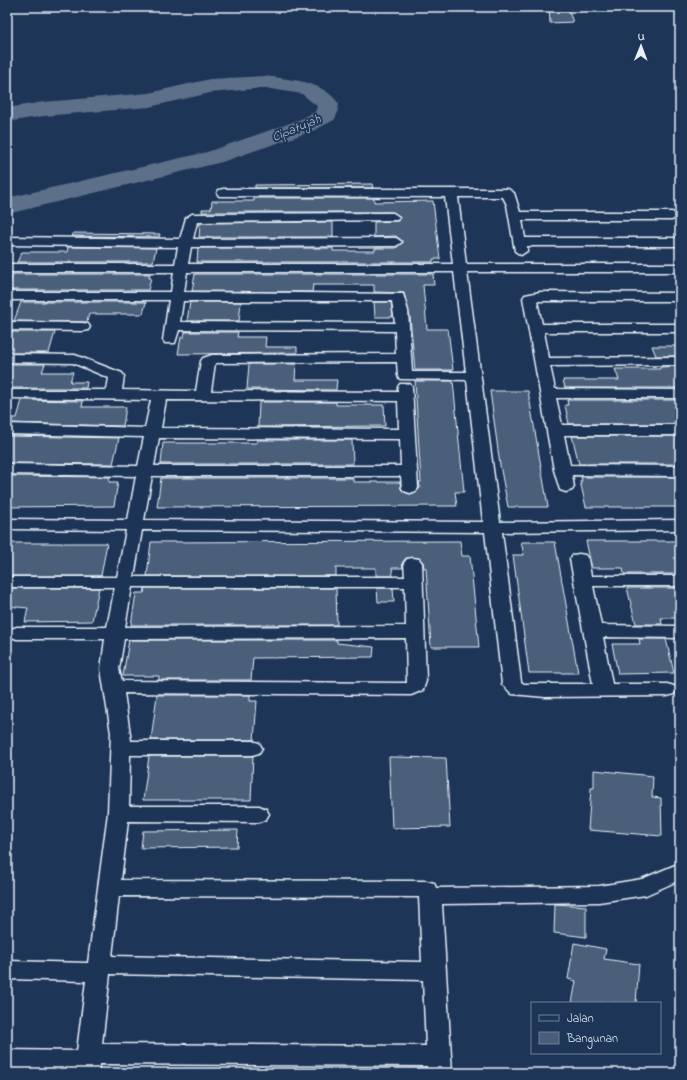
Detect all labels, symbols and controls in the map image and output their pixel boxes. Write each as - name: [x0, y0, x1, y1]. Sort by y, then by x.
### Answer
- north arrow: [621, 26, 661, 66]
- text: U: [638, 29, 645, 45]
- water label: Cipatujah: [269, 110, 325, 147]
- legend: [531, 1002, 661, 1054]
- text: Jalan: [567, 1010, 594, 1028]
- text: Bangunan: [566, 1030, 618, 1049]

